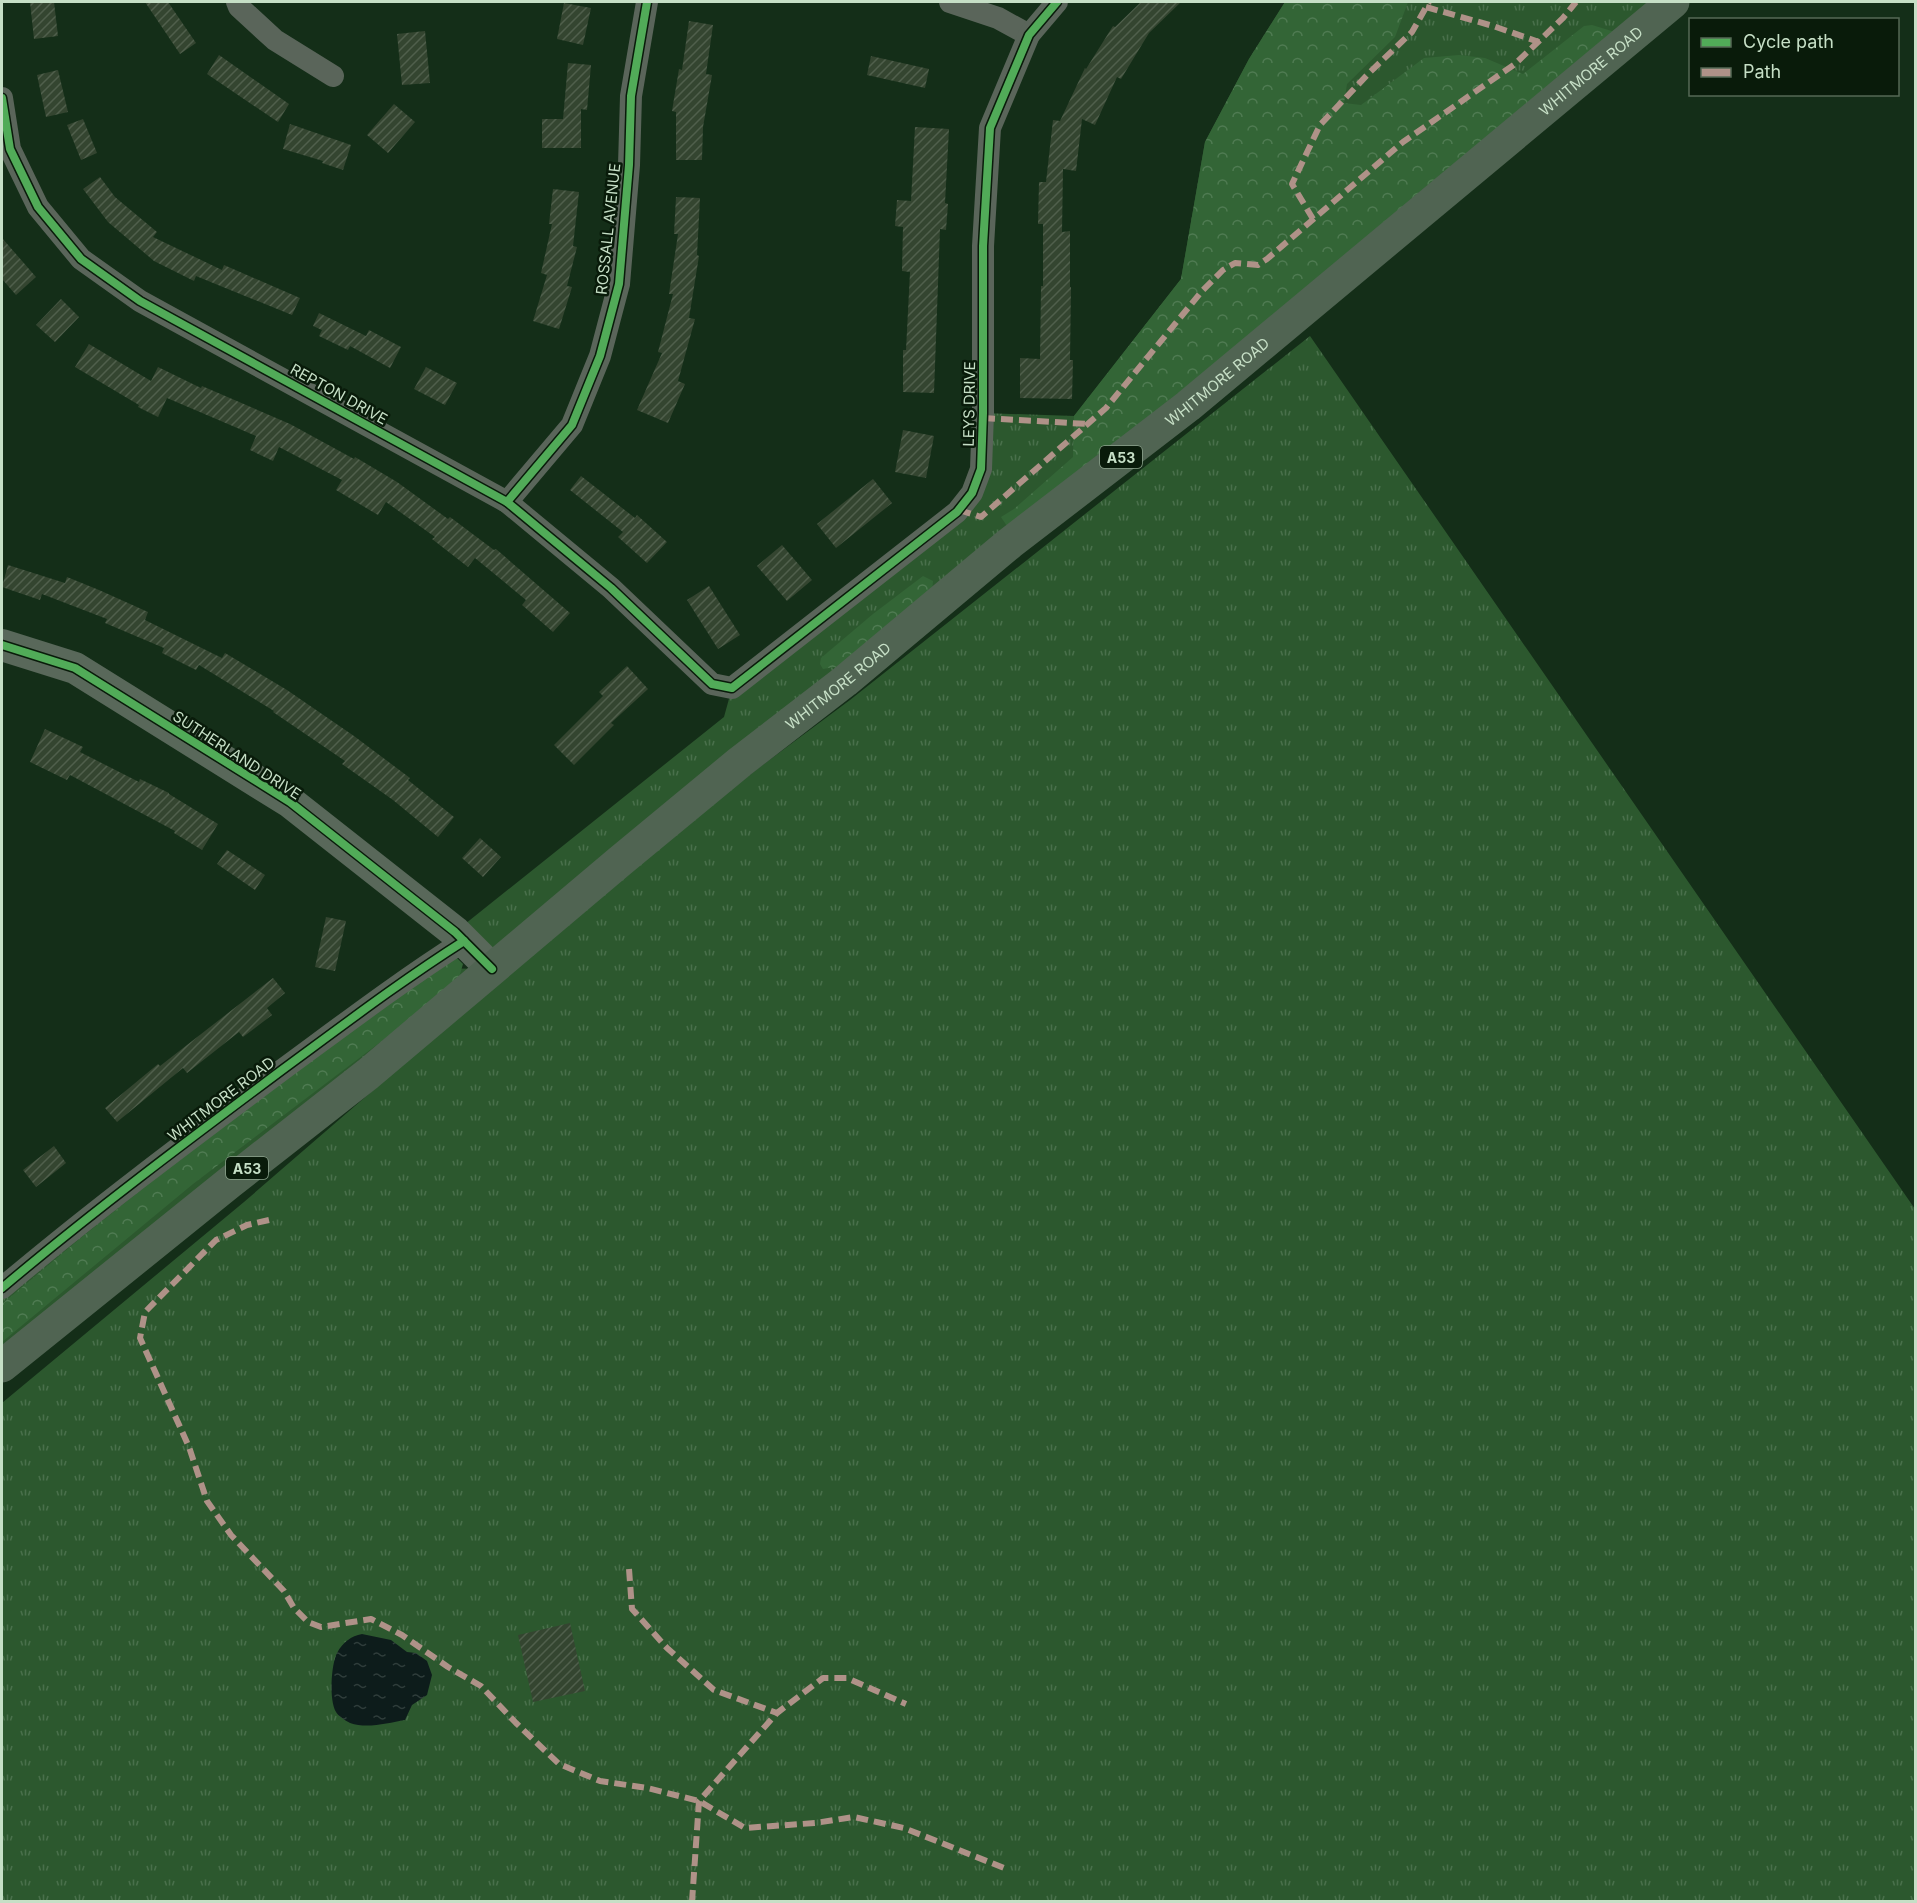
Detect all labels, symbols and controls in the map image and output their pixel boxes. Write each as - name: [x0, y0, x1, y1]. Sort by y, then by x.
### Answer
- legend: [1689, 18, 1899, 96]
- street label: WHITMORE ROAD: [1535, 22, 1646, 119]
- text: Cycle path: [1743, 31, 1834, 52]
- text: Path: [1743, 61, 1781, 82]
- street label: ROSSALL AVENUE: [592, 162, 624, 296]
- street label: WHITMORE ROAD: [1161, 333, 1273, 430]
- street label: REPTON DRIVE: [287, 359, 391, 429]
- street label: LEYS DRIVE: [959, 361, 979, 447]
- road number: A53: [1100, 446, 1142, 468]
- street label: WHITMORE ROAD: [781, 638, 894, 733]
- street label: SUTHERLAND DRIVE: [169, 706, 305, 804]
- street label: WHITMORE ROAD: [164, 1052, 278, 1146]
- road number: A53: [226, 1157, 268, 1179]

